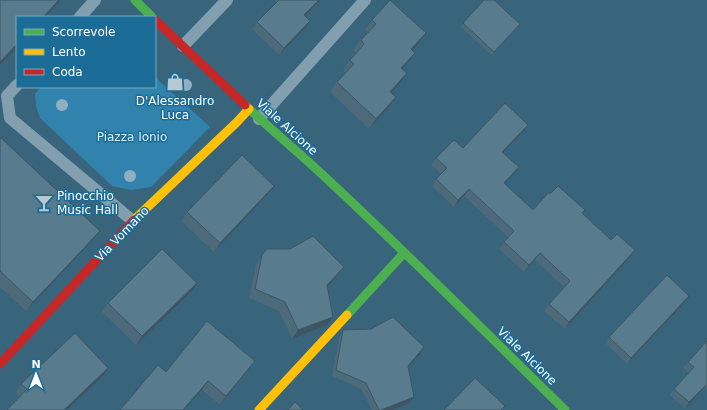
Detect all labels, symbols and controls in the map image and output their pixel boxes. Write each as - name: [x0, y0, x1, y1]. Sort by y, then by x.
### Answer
- legend: [16, 16, 156, 88]
- text: Scorrevole: [52, 25, 116, 39]
- text: Lento: [52, 45, 86, 59]
- text: Coda: [52, 65, 83, 79]
- shop icon: D'Alessandro Luca: [165, 72, 185, 92]
- place label: D'Alessandro Luca: [136, 94, 214, 122]
- street label: Viale Alcione: [254, 96, 320, 158]
- park label: Piazza Ionio: [97, 130, 167, 144]
- place label: Pinocchio Music Hall: [57, 189, 118, 217]
- bar icon: Pinocchio Music Hall: [34, 193, 54, 213]
- street label: Via Vomano: [92, 204, 152, 264]
- street label: Viale Alcione: [494, 324, 560, 388]
- north arrow: [16, 354, 56, 394]
- text: N: [31, 358, 41, 371]

